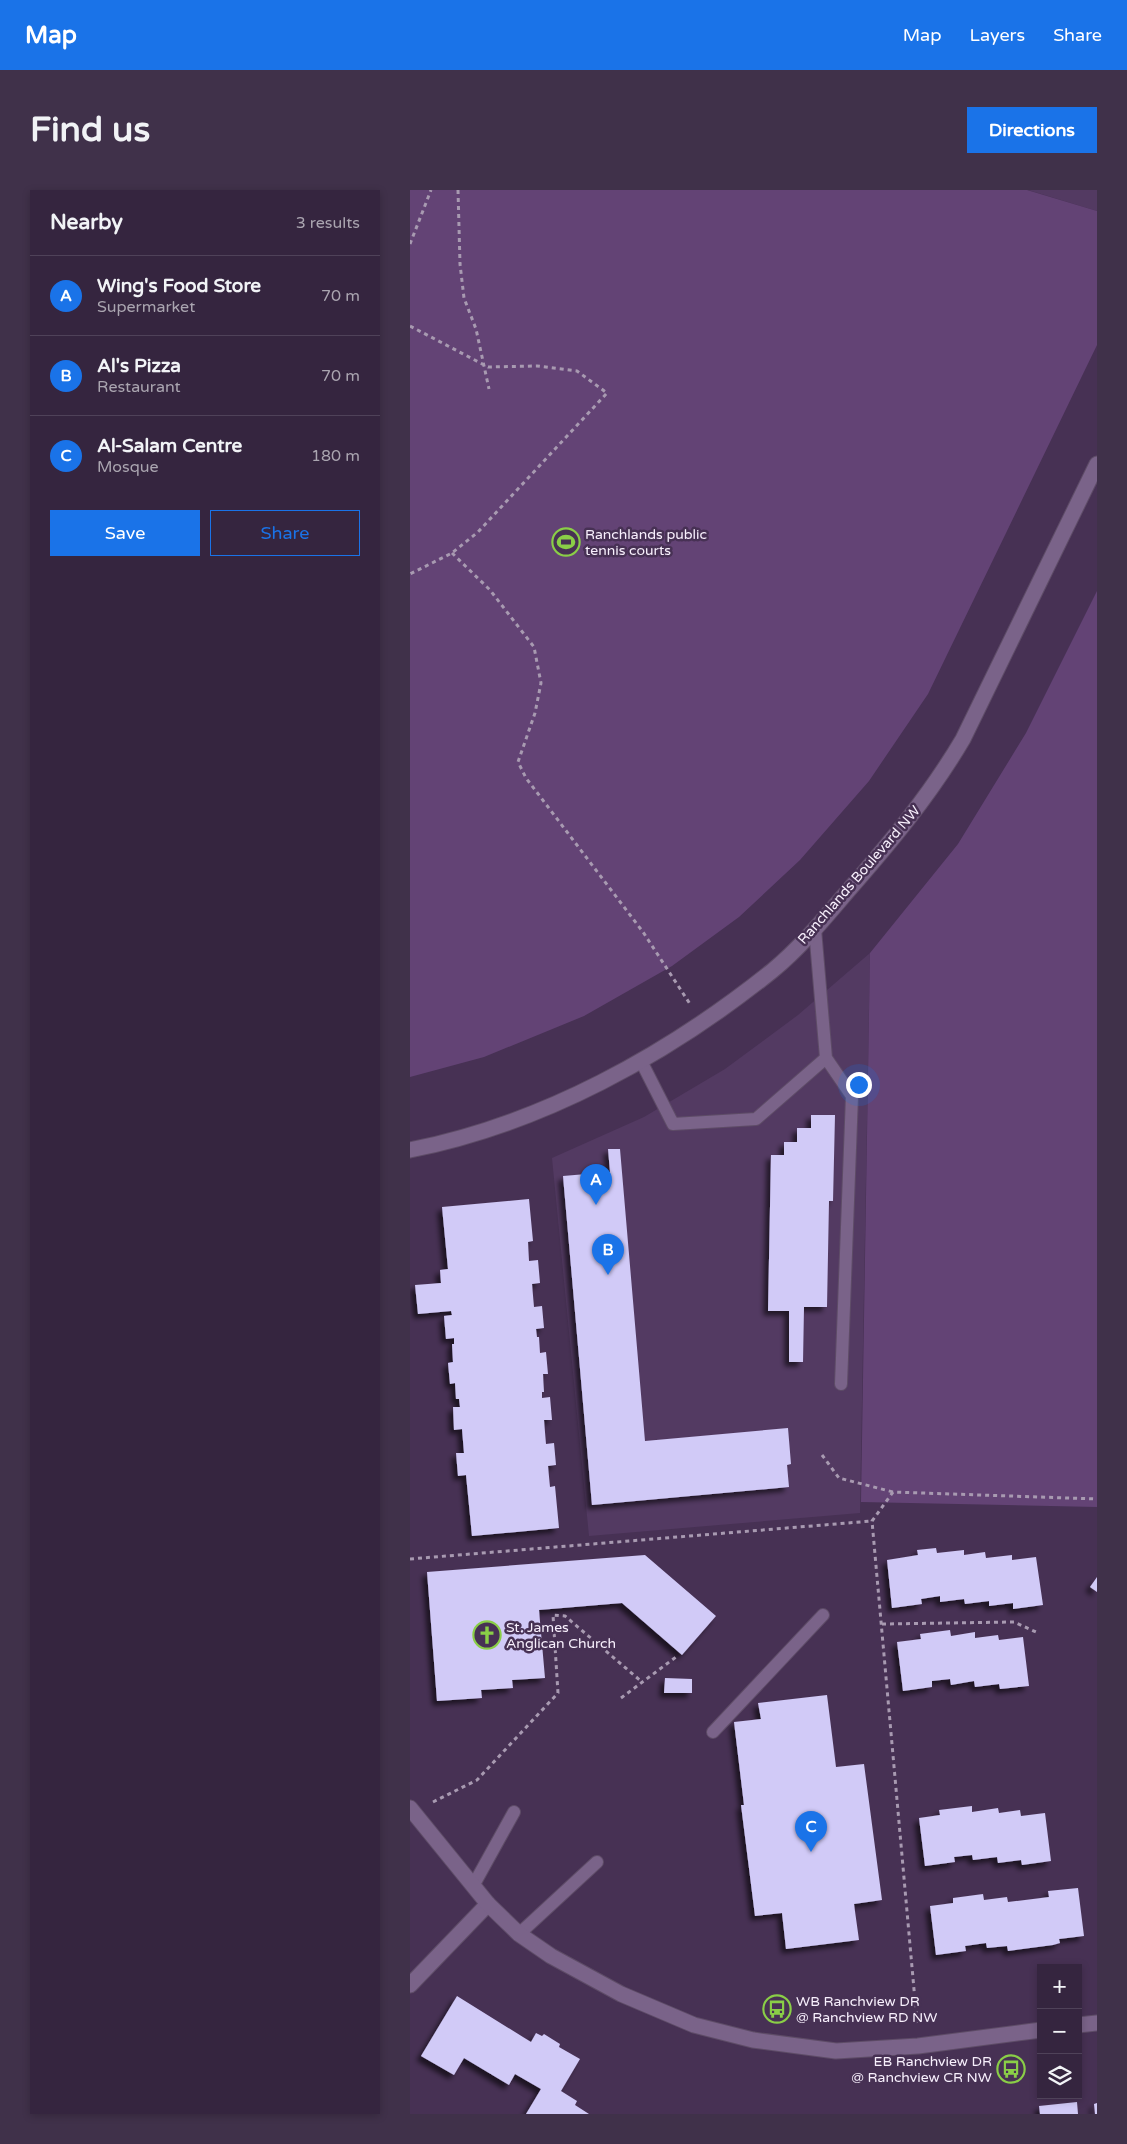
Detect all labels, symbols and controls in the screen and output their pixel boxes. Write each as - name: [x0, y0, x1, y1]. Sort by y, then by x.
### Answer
- text: Map: [25, 21, 77, 50]
- text: Map: [903, 24, 942, 46]
- text: Layers: [970, 24, 1025, 46]
- text: Share: [1053, 24, 1102, 46]
- button: Directions: [967, 107, 1097, 153]
- text: Find us: [30, 109, 150, 151]
- text: Nearby: [50, 210, 123, 235]
- text: 3 results: [296, 213, 360, 233]
- text: Wing's Food Store: [97, 275, 261, 297]
- text: A: [60, 286, 72, 306]
- text: 70 m: [321, 286, 360, 306]
- text: Supermarket: [97, 297, 195, 317]
- text: Al's Pizza: [97, 355, 181, 377]
- text: B: [60, 366, 72, 386]
- text: 70 m: [321, 366, 360, 386]
- text: Restaurant: [97, 377, 181, 397]
- text: Al-Salam Centre: [97, 435, 242, 457]
- text: C: [60, 446, 72, 466]
- text: 180 m: [311, 446, 360, 466]
- text: Mosque: [97, 457, 159, 477]
- button: Save: [50, 510, 200, 556]
- button: Share: [210, 510, 360, 556]
- place label: Ranchlands public tennis courts: [585, 526, 707, 559]
- sports icon: Ranchlands public tennis courts: [551, 527, 581, 557]
- street label: Ranchlands Boulevard NW: [794, 802, 924, 948]
- your location: [846, 1072, 872, 1098]
- pin: A: [580, 1164, 612, 1205]
- pin: B: [592, 1234, 624, 1275]
- place label: St. James Anglican Church: [506, 1619, 616, 1652]
- church icon: St. James Anglican Church: [472, 1620, 502, 1650]
- pin: C: [795, 1811, 827, 1852]
- map controls: [1037, 1964, 1082, 2099]
- button: +: [1037, 1964, 1082, 2009]
- place label: WB Ranchview DR @ Ranchview RD NW: [796, 1993, 937, 2026]
- bus stop icon: WB Ranchview DR @ Ranchview RD NW: [762, 1994, 792, 2024]
- button: −: [1037, 2009, 1082, 2054]
- place label: EB Ranchview DR @ Ranchview CR NW: [851, 2053, 992, 2086]
- bus stop icon: EB Ranchview DR @ Ranchview CR NW: [996, 2054, 1026, 2084]
- button: layers: [1037, 2054, 1082, 2099]

